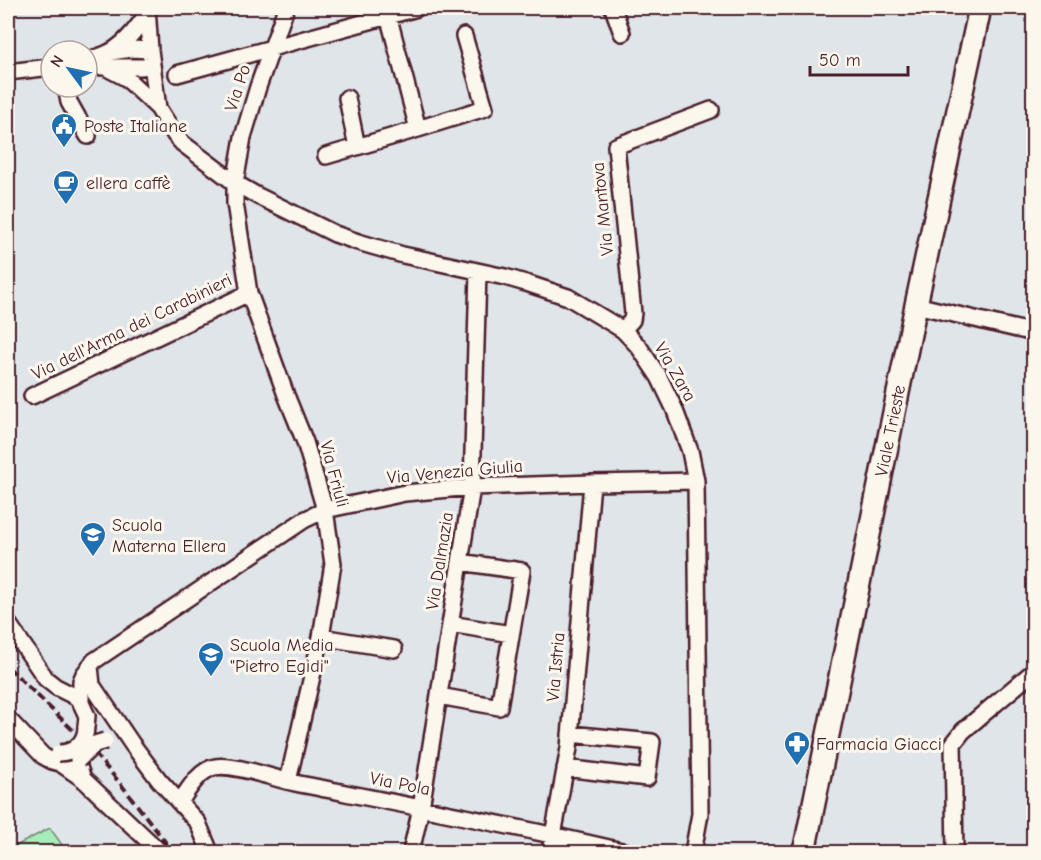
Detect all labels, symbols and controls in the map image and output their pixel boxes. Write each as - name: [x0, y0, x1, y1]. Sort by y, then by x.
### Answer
- north arrow: [39, 39, 99, 99]
- scale bar: [810, 39, 908, 77]
- text: 50 m: [819, 50, 861, 71]
- text: N: [47, 52, 68, 71]
- street label: Via Po: [221, 62, 255, 114]
- public building icon: Poste Italiane: [49, 111, 79, 149]
- place label: Poste Italiane: [84, 116, 187, 137]
- street label: Via Mantova: [588, 161, 618, 257]
- cafe icon: ellera caffè: [51, 168, 81, 206]
- place label: ellera caffè: [86, 173, 171, 194]
- street label: Via dell'Arma dei Carabinieri: [29, 269, 235, 385]
- street label: Via Zara: [650, 339, 700, 405]
- street label: Viale Trieste: [871, 383, 910, 478]
- street label: Via Friuli: [315, 438, 353, 510]
- street label: Via Venezia Giulia: [386, 456, 524, 488]
- street label: Via Dalmazia: [422, 510, 458, 612]
- place label: Scuola Materna Ellera: [112, 515, 226, 557]
- school or university icon: Scuola Materna Ellera: [78, 520, 108, 558]
- street label: Via Istria: [543, 632, 569, 702]
- place label: Scuola Media "Pietro Egidi": [230, 635, 334, 677]
- school or university icon: Scuola Media "Pietro Egidi": [196, 640, 226, 678]
- pharmacy icon: Farmacia Giacci: [782, 729, 812, 767]
- place label: Farmacia Giacci: [816, 734, 942, 755]
- street label: Via Pola: [368, 768, 432, 800]

